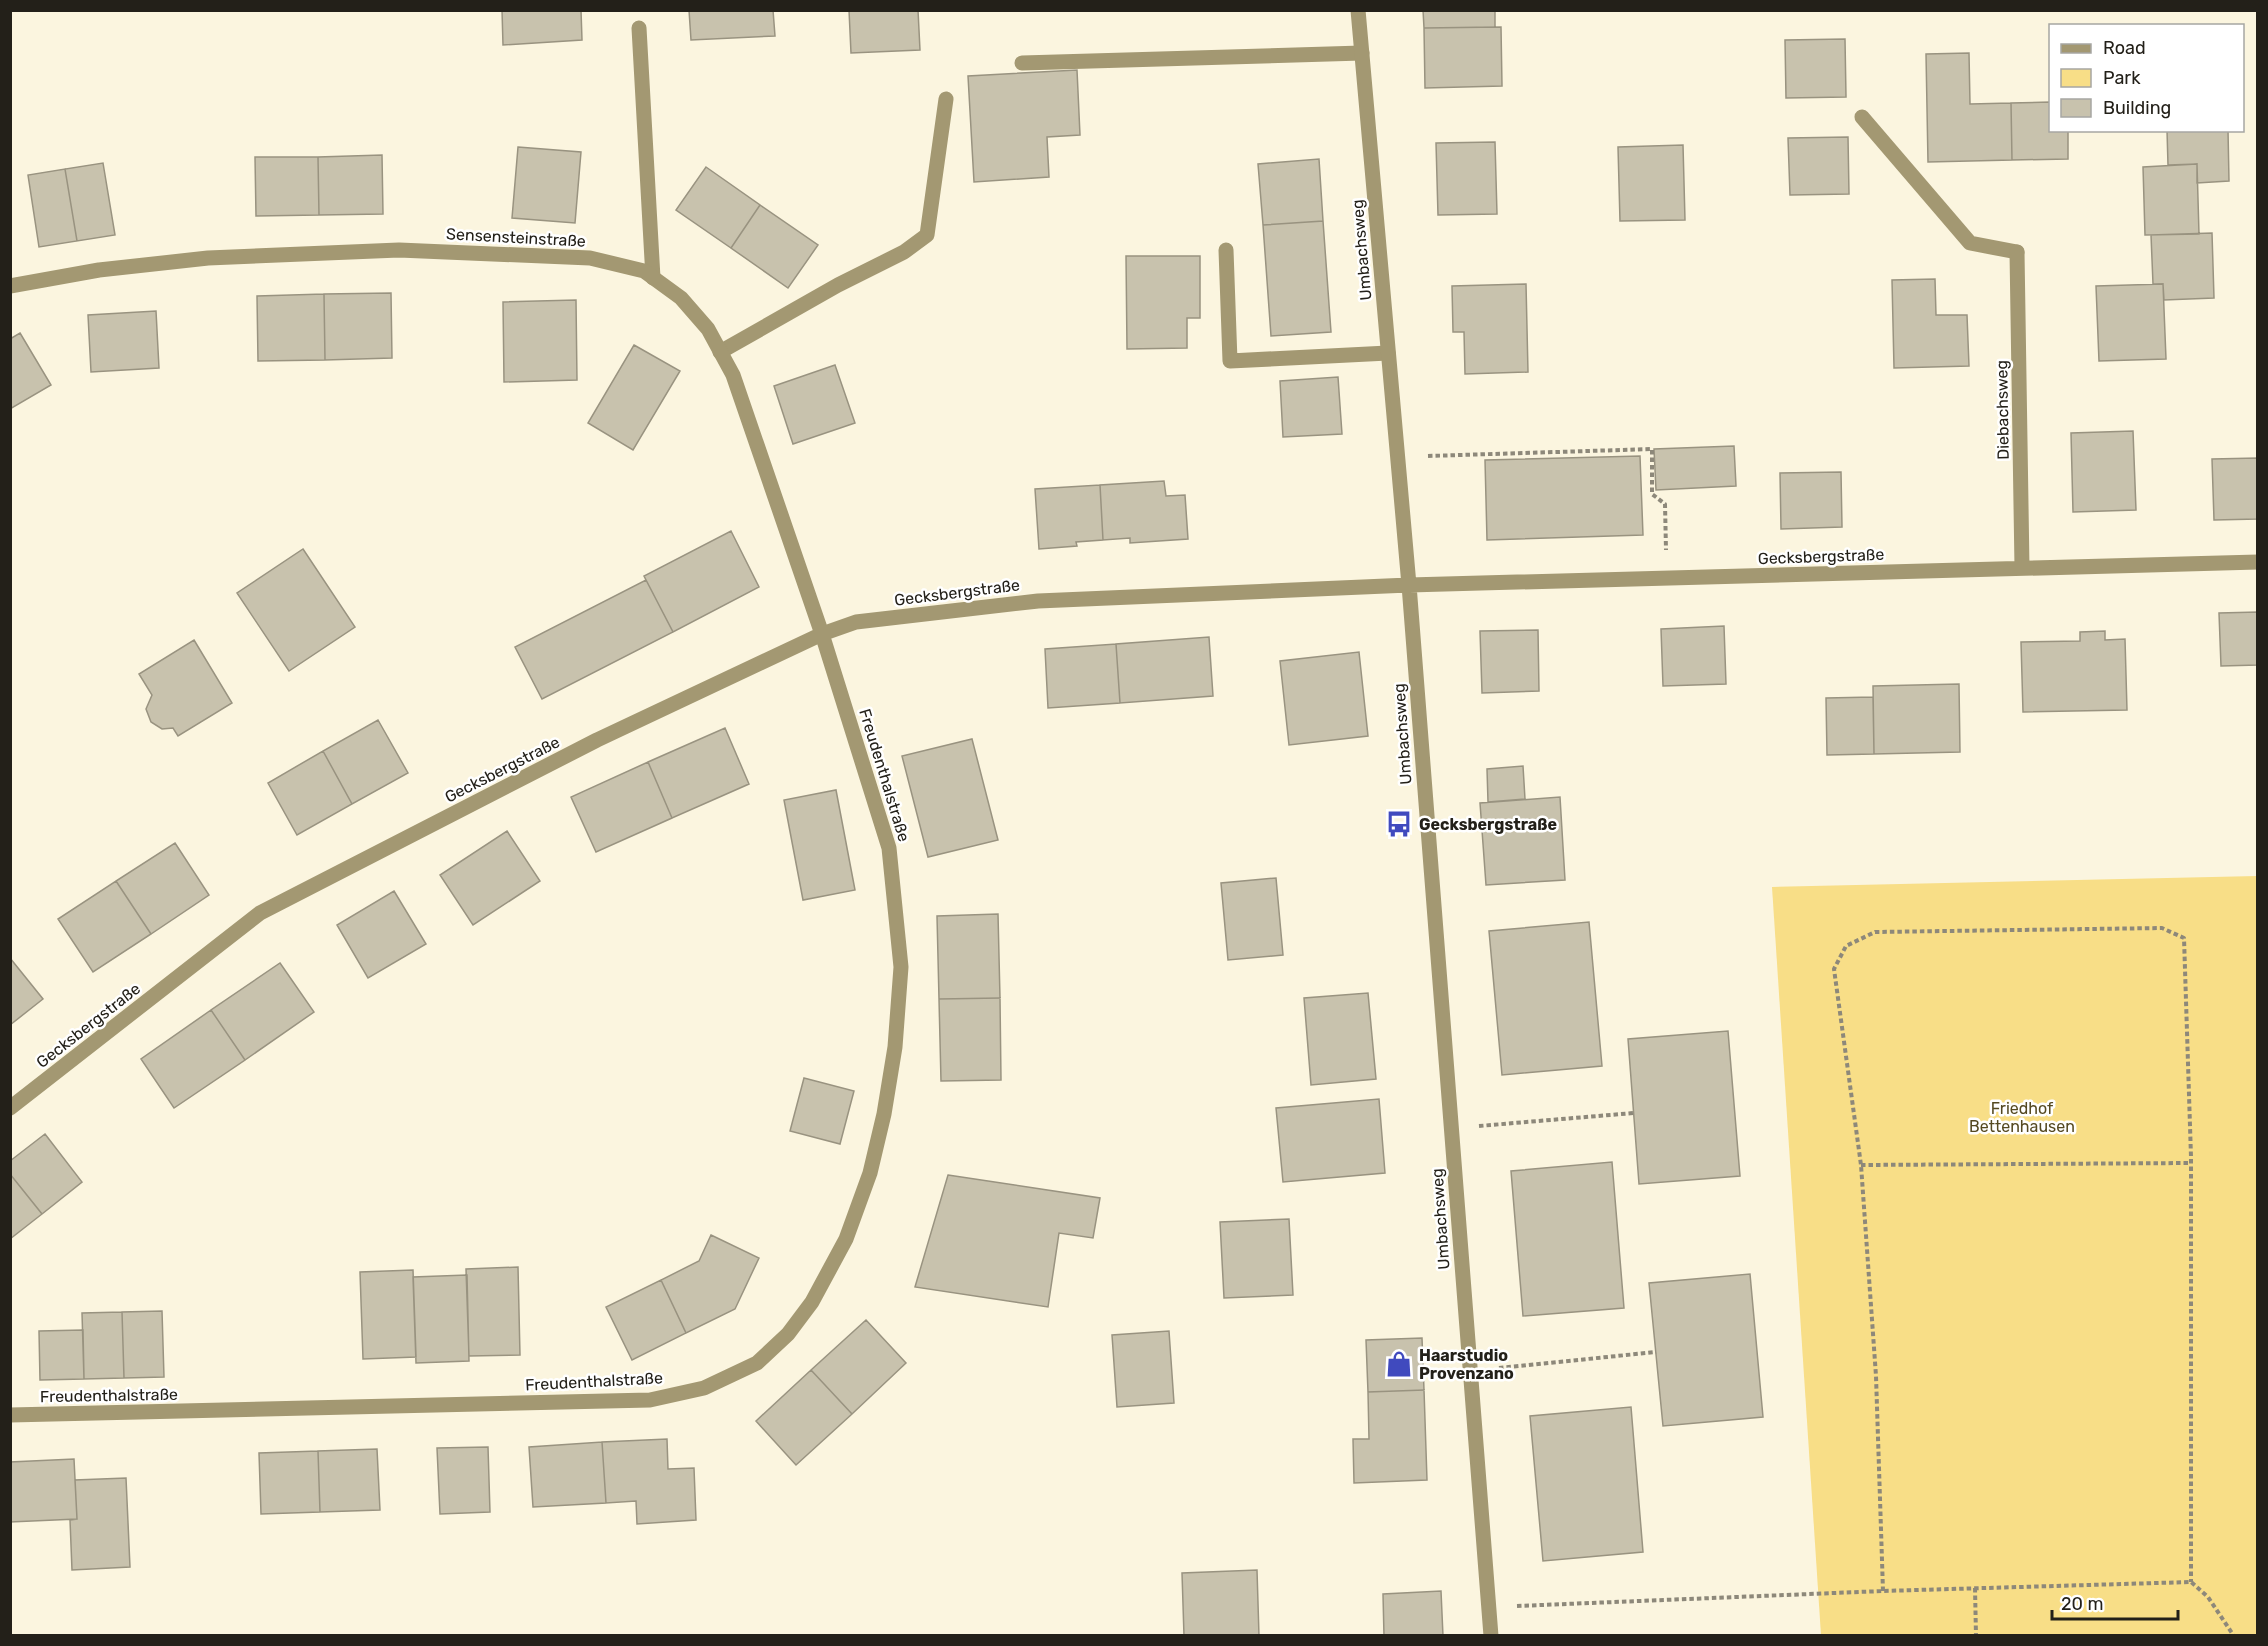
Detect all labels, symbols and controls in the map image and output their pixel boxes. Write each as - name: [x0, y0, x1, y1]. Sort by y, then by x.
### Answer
- legend: [2049, 24, 2244, 132]
- text: Road: [2103, 37, 2146, 59]
- text: Park: [2103, 67, 2141, 89]
- text: Building: [2103, 97, 2171, 119]
- street label: Umbachsweg: [1348, 199, 1375, 301]
- street label: Sensensteinstraße: [446, 224, 586, 251]
- street label: Diebachsweg: [1992, 360, 2013, 460]
- street label: Gecksbergstraße: [1757, 545, 1885, 568]
- street label: Gecksbergstraße: [893, 575, 1021, 610]
- street label: Umbachsweg: [1389, 683, 1416, 785]
- street label: Freudenthalstraße: [855, 706, 914, 844]
- street label: Gecksbergstraße: [442, 732, 563, 807]
- bus stop icon: Gecksbergstraße: [1384, 809, 1414, 839]
- place label: Gecksbergstraße: [1419, 815, 1557, 834]
- street label: Gecksbergstraße: [33, 979, 144, 1072]
- park label: Friedhof Bettenhausen: [1969, 1099, 2075, 1136]
- street label: Umbachsweg: [1427, 1168, 1454, 1270]
- place label: Haarstudio Provenzano: [1419, 1346, 1514, 1383]
- shop icon: Haarstudio Provenzano: [1384, 1349, 1414, 1379]
- street label: Freudenthalstraße: [525, 1368, 663, 1395]
- street label: Freudenthalstraße: [40, 1385, 178, 1406]
- scale bar: [2052, 1583, 2178, 1621]
- text: 20 m: [2061, 1593, 2103, 1615]

